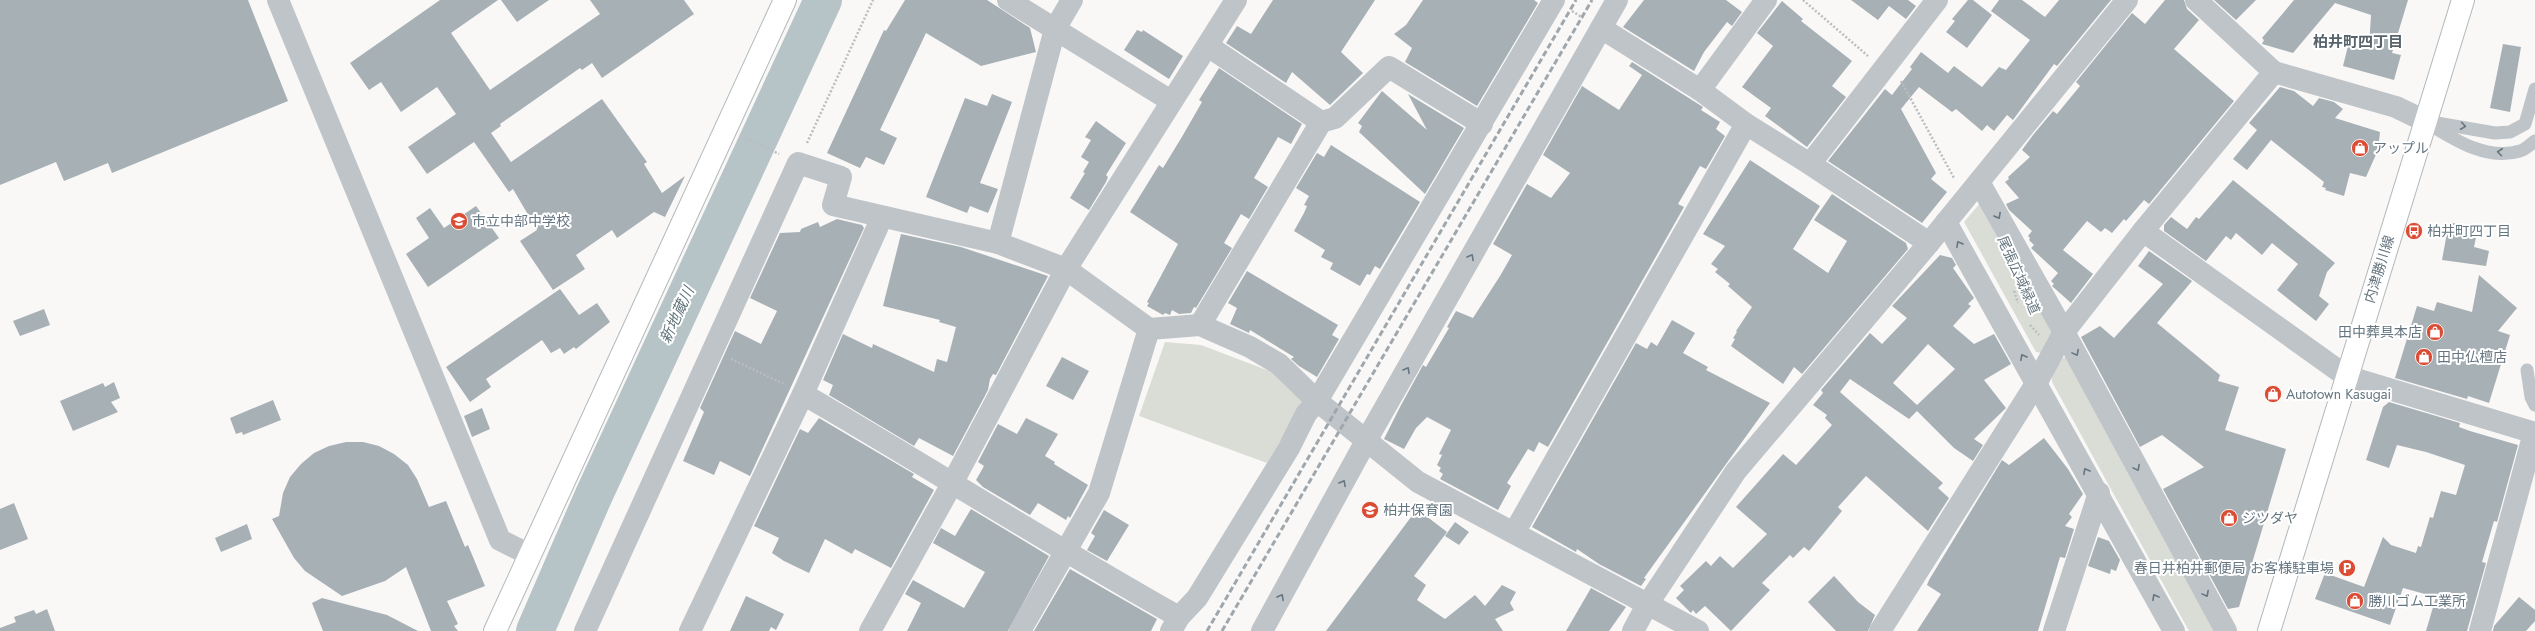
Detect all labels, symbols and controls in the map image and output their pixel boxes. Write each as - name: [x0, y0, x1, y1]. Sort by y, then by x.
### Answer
- district label: 柏井町四丁目: [2313, 31, 2403, 53]
- one-way arrow: [2460, 121, 2466, 130]
- shop icon: アップル: [2350, 138, 2370, 158]
- place label: アップル: [2373, 138, 2429, 158]
- one-way arrow: [2497, 148, 2503, 157]
- school or university icon: 市立中部中学校: [449, 211, 469, 231]
- place label: 市立中部中学校: [472, 211, 570, 231]
- one-way arrow: [1994, 211, 2001, 219]
- bus stop icon: 柏井町四丁目: [2404, 221, 2424, 241]
- place label: 柏井町四丁目: [2427, 221, 2511, 241]
- street label: 尾張広域緑道: [1993, 233, 2045, 317]
- street label: 内津勝川線: [2359, 233, 2399, 305]
- one-way arrow: [1956, 241, 1963, 248]
- one-way arrow: [1466, 253, 1473, 261]
- water label: 新地蔵川: [654, 281, 700, 347]
- place label: 田中葬具本店: [2338, 322, 2422, 342]
- shop icon: 田中葬具本店: [2425, 322, 2445, 342]
- shop icon: 田中仏檀店: [2414, 347, 2434, 367]
- place label: 田中仏檀店: [2437, 347, 2507, 367]
- one-way arrow: [2071, 349, 2078, 356]
- one-way arrow: [2020, 354, 2027, 361]
- one-way arrow: [1402, 366, 1409, 374]
- shop icon: Autotown Kasugai: [2263, 384, 2283, 404]
- place label: Autotown Kasugai: [2286, 384, 2391, 404]
- one-way arrow: [2133, 463, 2140, 471]
- one-way arrow: [2083, 468, 2091, 475]
- one-way arrow: [1339, 480, 1346, 487]
- school or university icon: 柏井保育園: [1360, 500, 1380, 520]
- place label: 柏井保育園: [1383, 500, 1453, 520]
- shop icon: ジツダヤ: [2219, 508, 2239, 528]
- place label: ジツダヤ: [2242, 508, 2298, 528]
- place label: 春日井柏井郵便局 お客様駐車場: [2134, 558, 2334, 578]
- parking icon: 春日井柏井郵便局 お客様駐車場: [2337, 558, 2357, 578]
- one-way arrow: [2201, 590, 2209, 597]
- shop icon: 勝川ゴム工業所: [2345, 591, 2365, 611]
- place label: 勝川ゴム工業所: [2368, 591, 2466, 611]
- one-way arrow: [1276, 594, 1283, 601]
- one-way arrow: [2153, 594, 2160, 601]

